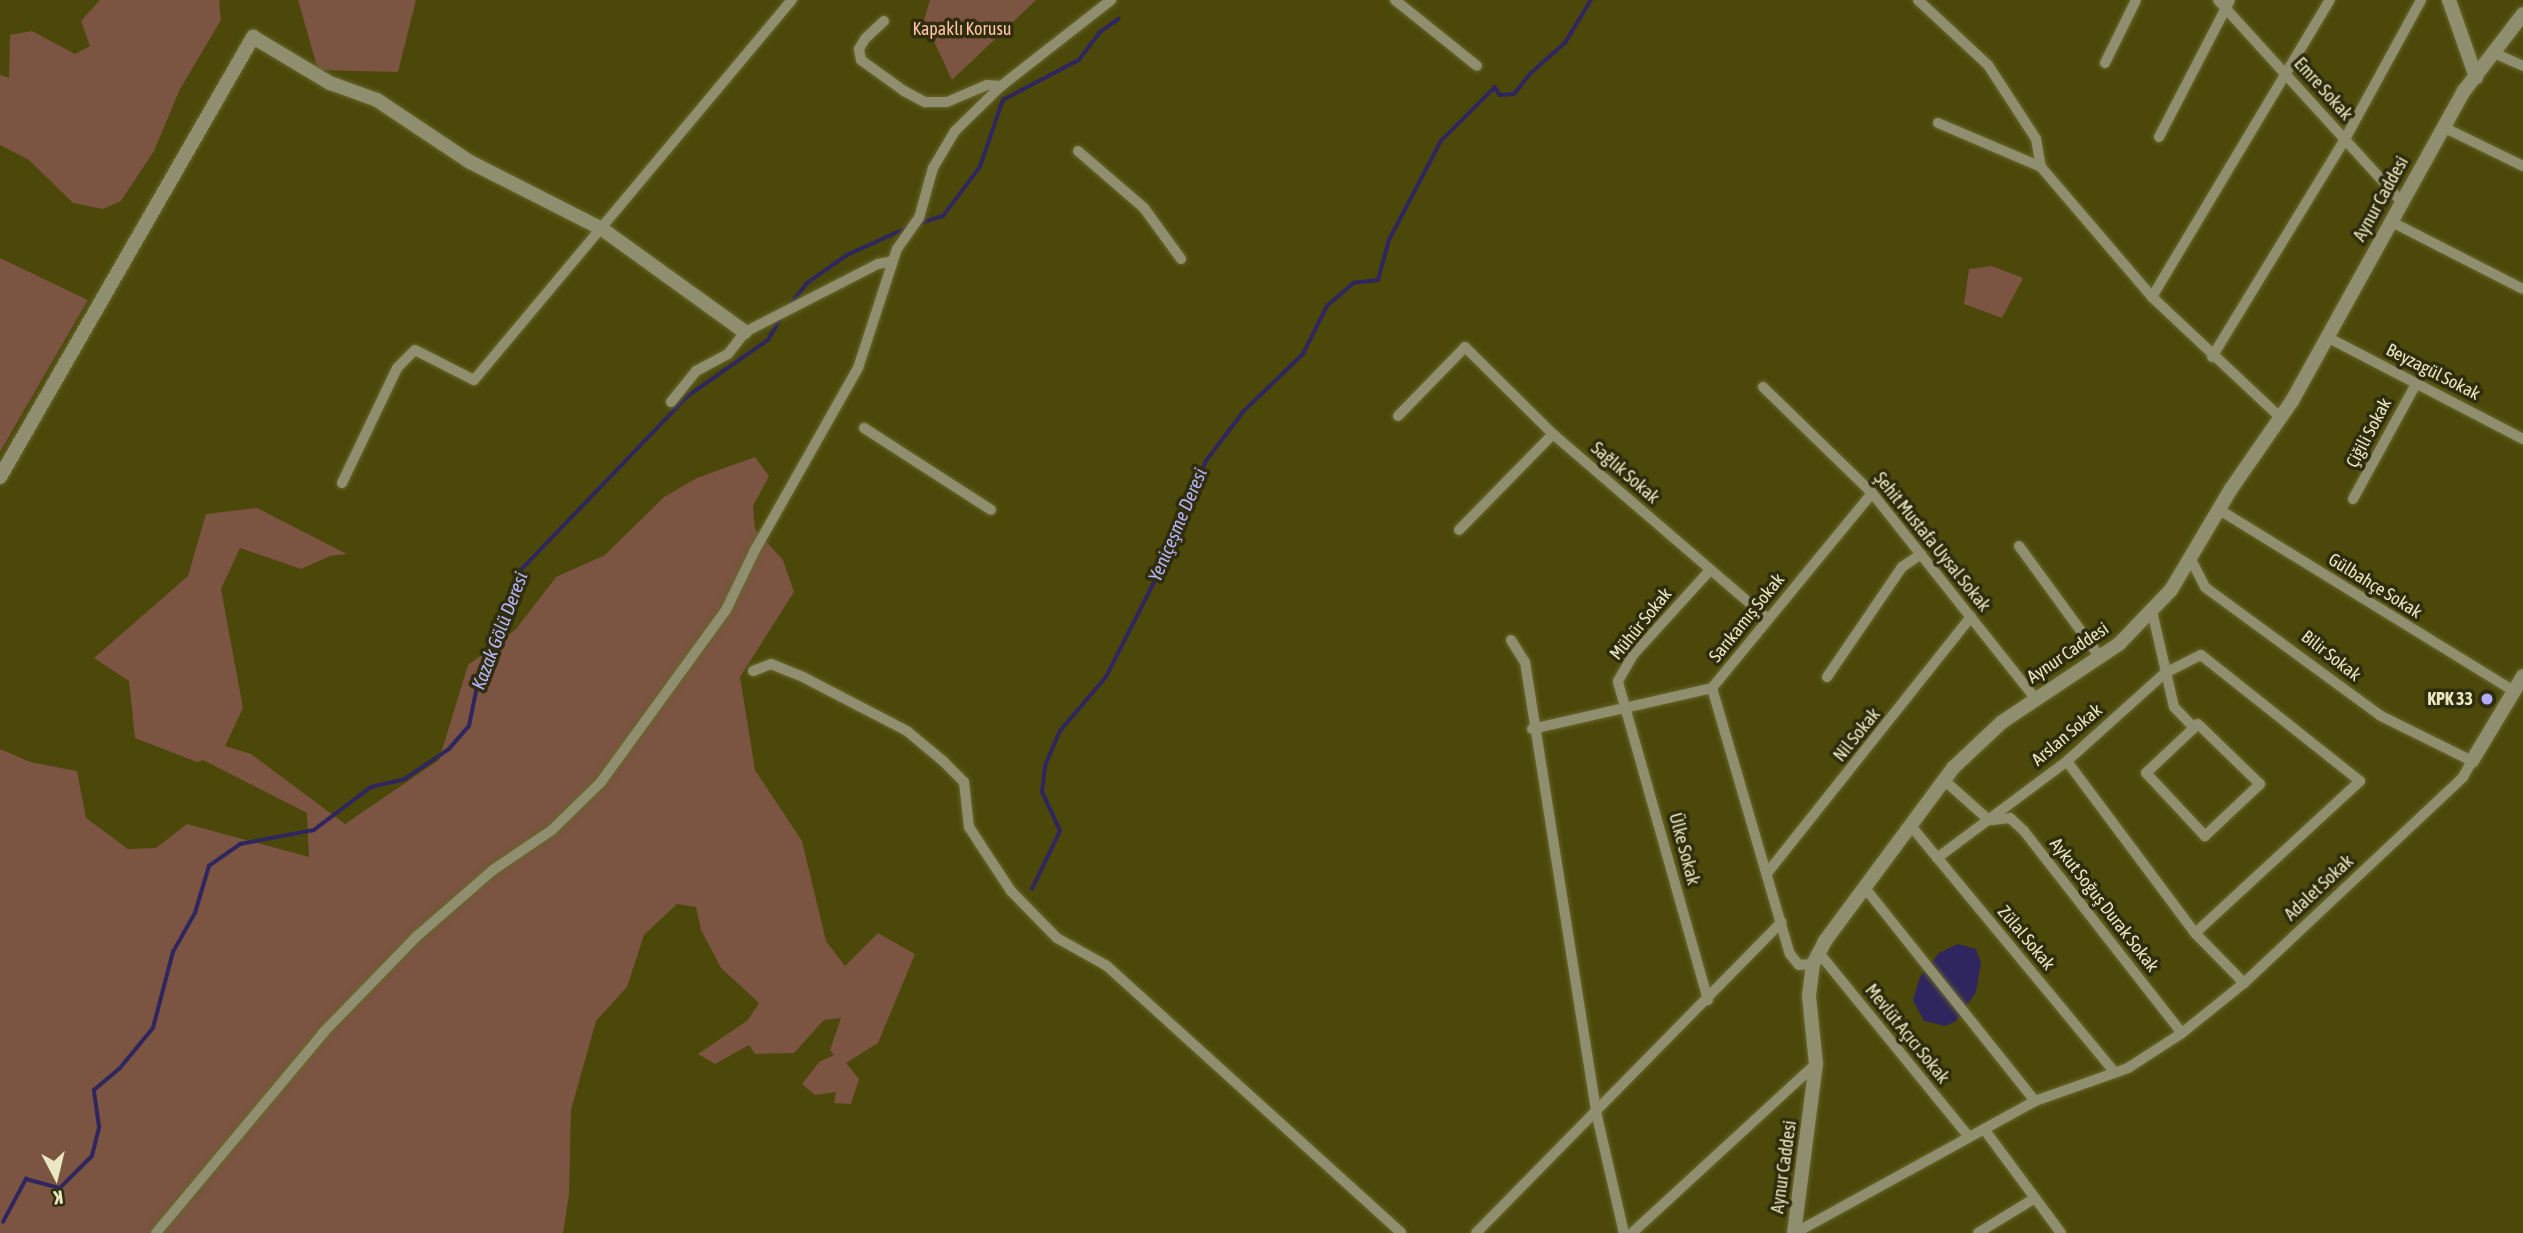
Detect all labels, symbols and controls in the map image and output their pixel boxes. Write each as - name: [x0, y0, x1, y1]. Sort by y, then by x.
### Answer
- park label: Kapaklı Korusu: [913, 18, 1011, 40]
- street label: Emre Sokak: [2289, 53, 2357, 125]
- street label: Aynur Caddesi: [2349, 153, 2413, 245]
- street label: Beyzagül Sokak: [2382, 339, 2484, 405]
- street label: Çiğili Sokak: [2342, 394, 2396, 472]
- street label: Sağlık Sokak: [1587, 438, 1663, 508]
- water label: Yeniçeşme Deresi: [1144, 465, 1212, 585]
- street label: Şehit Mustafa Uysal Sokak: [1869, 468, 1995, 616]
- street label: Gülbahçe Sokak: [2324, 549, 2426, 623]
- water label: Kazak Gölü Deresi: [467, 569, 533, 693]
- street label: Sarıkamış Sokak: [1705, 569, 1789, 667]
- street label: Mühür Sokak: [1605, 584, 1677, 664]
- street label: Aynur Caddesi: [2023, 618, 2113, 688]
- street label: Bilir Sokak: [2297, 626, 2365, 686]
- place label: KPK 33: [2427, 688, 2473, 710]
- marker: KPK 33: [2479, 691, 2495, 707]
- street label: Arslan Sokak: [2027, 699, 2107, 771]
- street label: Nil Sokak: [1829, 704, 1885, 766]
- street label: Ülke Sokak: [1664, 811, 1704, 887]
- street label: Aykut Soğuş Durak Sokak: [2045, 834, 2163, 976]
- street label: Adalet Sokak: [2280, 851, 2358, 925]
- street label: Zülal Sokak: [1993, 901, 2059, 975]
- street label: Mevlüt Açıcı Sokak: [1860, 980, 1954, 1088]
- street label: Aynur Caddesi: [1767, 1119, 1801, 1215]
- north arrow: [21, 1142, 91, 1212]
- text: K: [53, 1186, 65, 1209]

